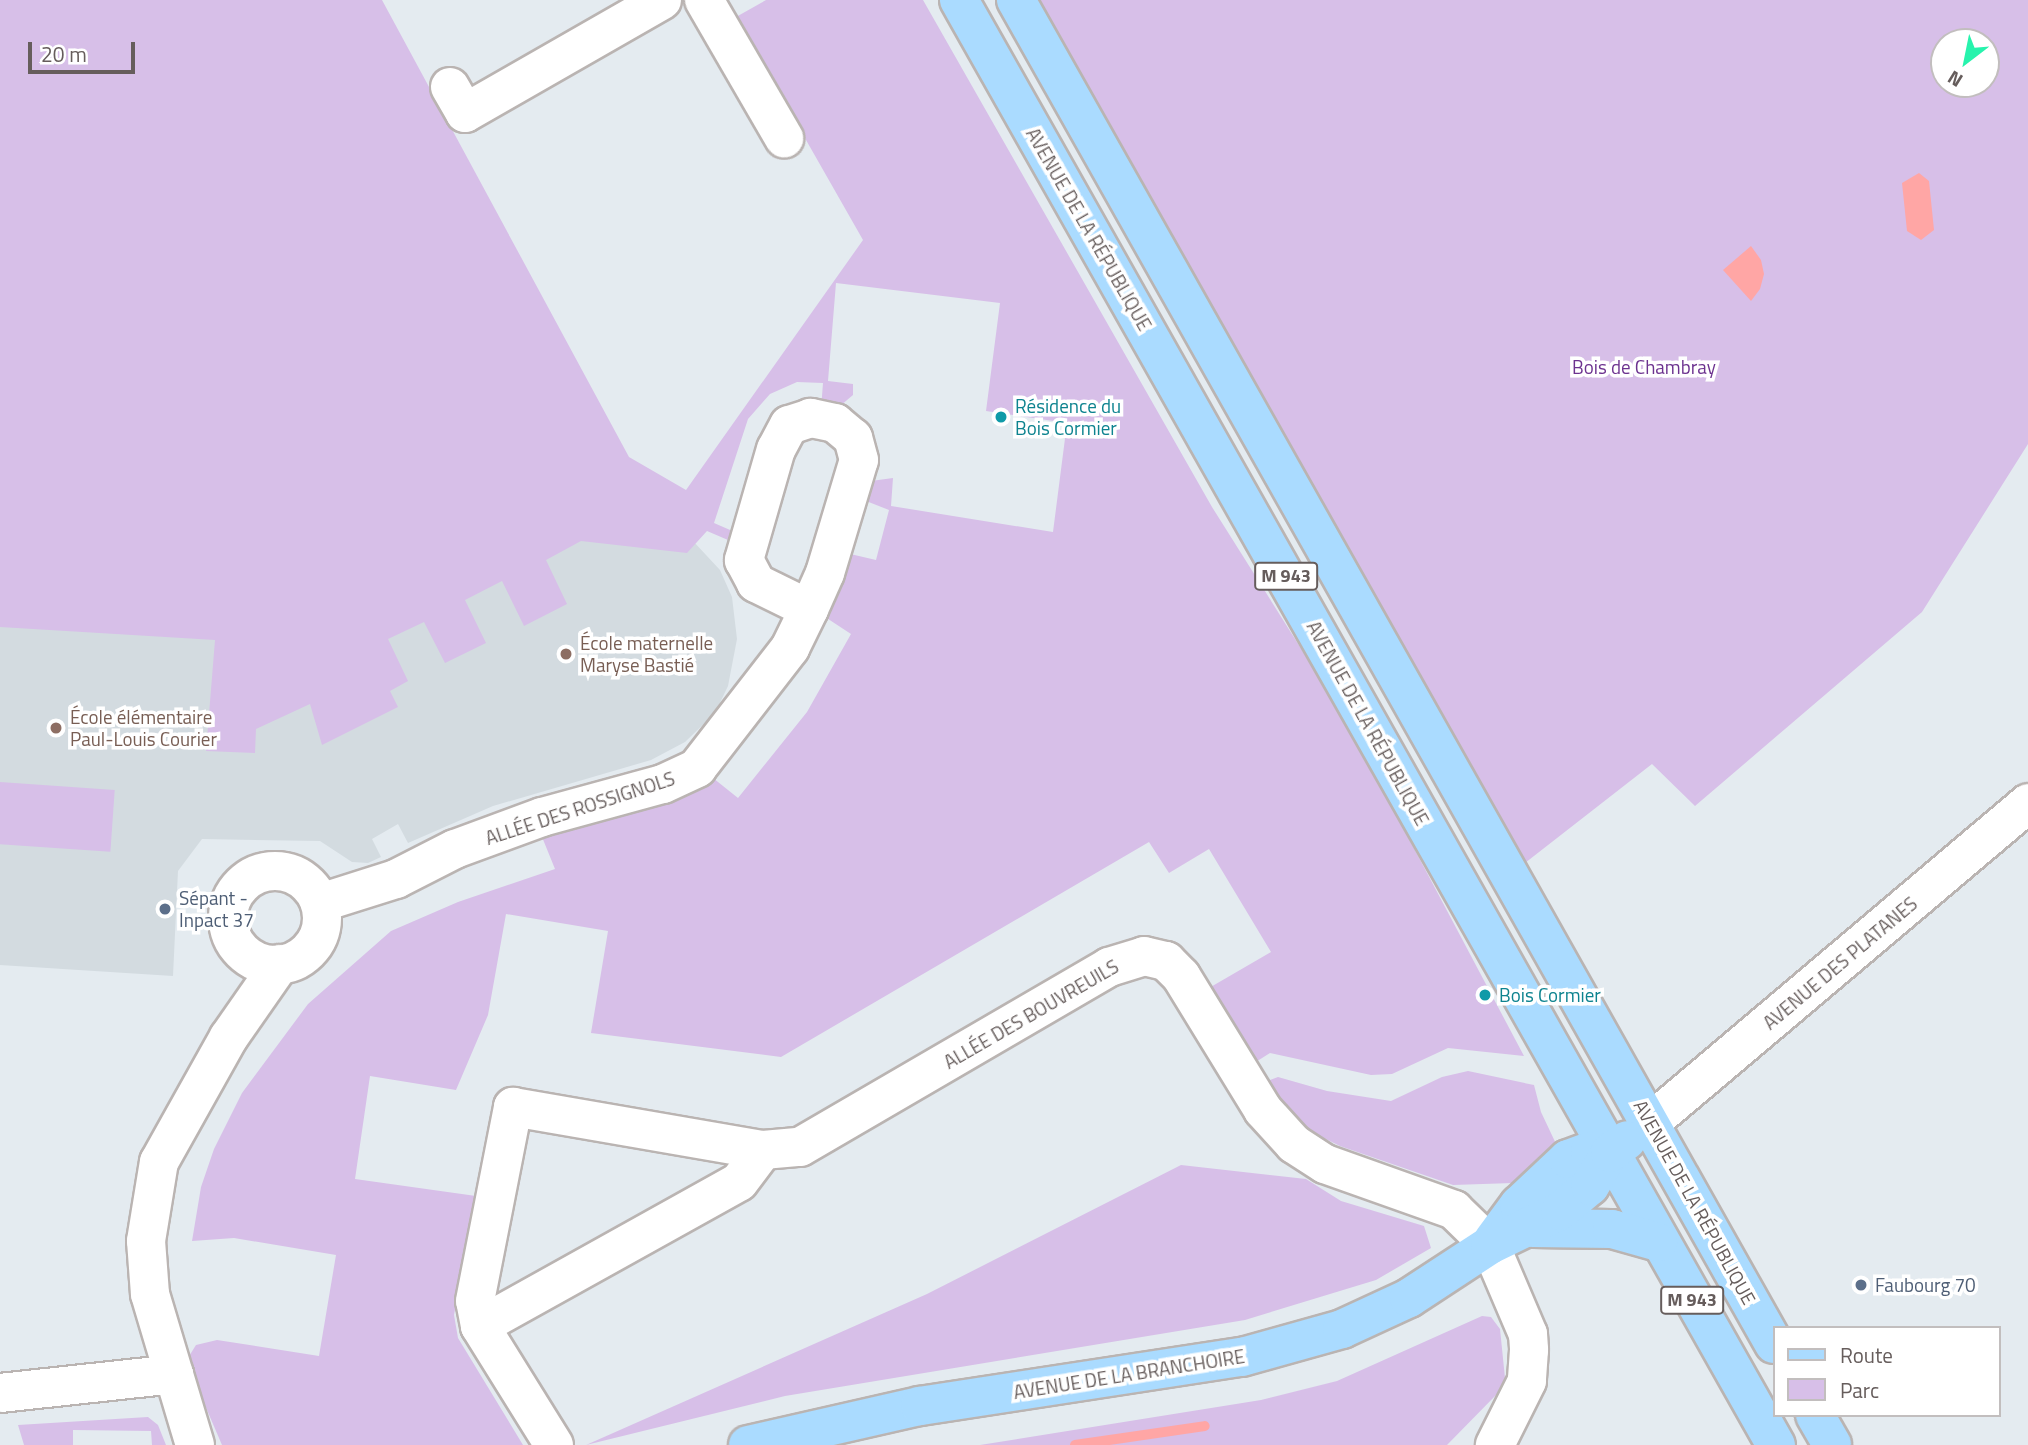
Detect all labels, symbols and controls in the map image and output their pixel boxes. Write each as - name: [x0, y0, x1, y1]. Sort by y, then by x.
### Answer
- scale bar: [32, 28, 138, 72]
- north arrow: [1930, 28, 2000, 98]
- text: 20 m: [41, 38, 87, 70]
- text: N: [1941, 64, 1968, 95]
- street label: AVENUE DE LA RÉPUBLIQUE: [1022, 124, 1156, 334]
- park label: Bois de Chambray: [1572, 356, 1716, 378]
- place label: Résidence du Bois Cormier: [1015, 395, 1121, 439]
- marker: Résidence du Bois Cormier: [993, 409, 1009, 425]
- road number: M 943: [1253, 562, 1319, 590]
- street label: AVENUE DE LA RÉPUBLIQUE: [1302, 617, 1434, 829]
- place label: École maternelle Maryse Bastié: [580, 632, 713, 676]
- marker: École maternelle Maryse Bastié: [558, 646, 574, 662]
- place label: École élémentaire Paul-Louis Courier: [70, 706, 217, 750]
- marker: École élémentaire Paul-Louis Courier: [48, 720, 64, 736]
- street label: ALLÉE DES ROSSIGNOLS: [482, 767, 678, 849]
- place label: Sépant - Inpact 37: [179, 887, 254, 931]
- street label: AVENUE DES PLATANES: [1758, 892, 1922, 1034]
- marker: Sépant - Inpact 37: [157, 901, 173, 917]
- street label: ALLÉE DES BOUVREUILS: [940, 955, 1122, 1073]
- place label: Bois Cormier: [1499, 984, 1601, 1006]
- marker: Bois Cormier: [1477, 987, 1493, 1003]
- street label: AVENUE DE LA RÉPUBLIQUE: [1629, 1096, 1761, 1308]
- place label: Faubourg 70: [1875, 1274, 1976, 1296]
- marker: Faubourg 70: [1853, 1277, 1869, 1293]
- road number: M 943: [1659, 1286, 1725, 1315]
- legend: [1772, 1326, 2000, 1417]
- text: Route: [1840, 1339, 1893, 1371]
- street label: AVENUE DE LA BRANCHOIRE: [1012, 1344, 1246, 1404]
- text: Parc: [1840, 1374, 1879, 1406]

